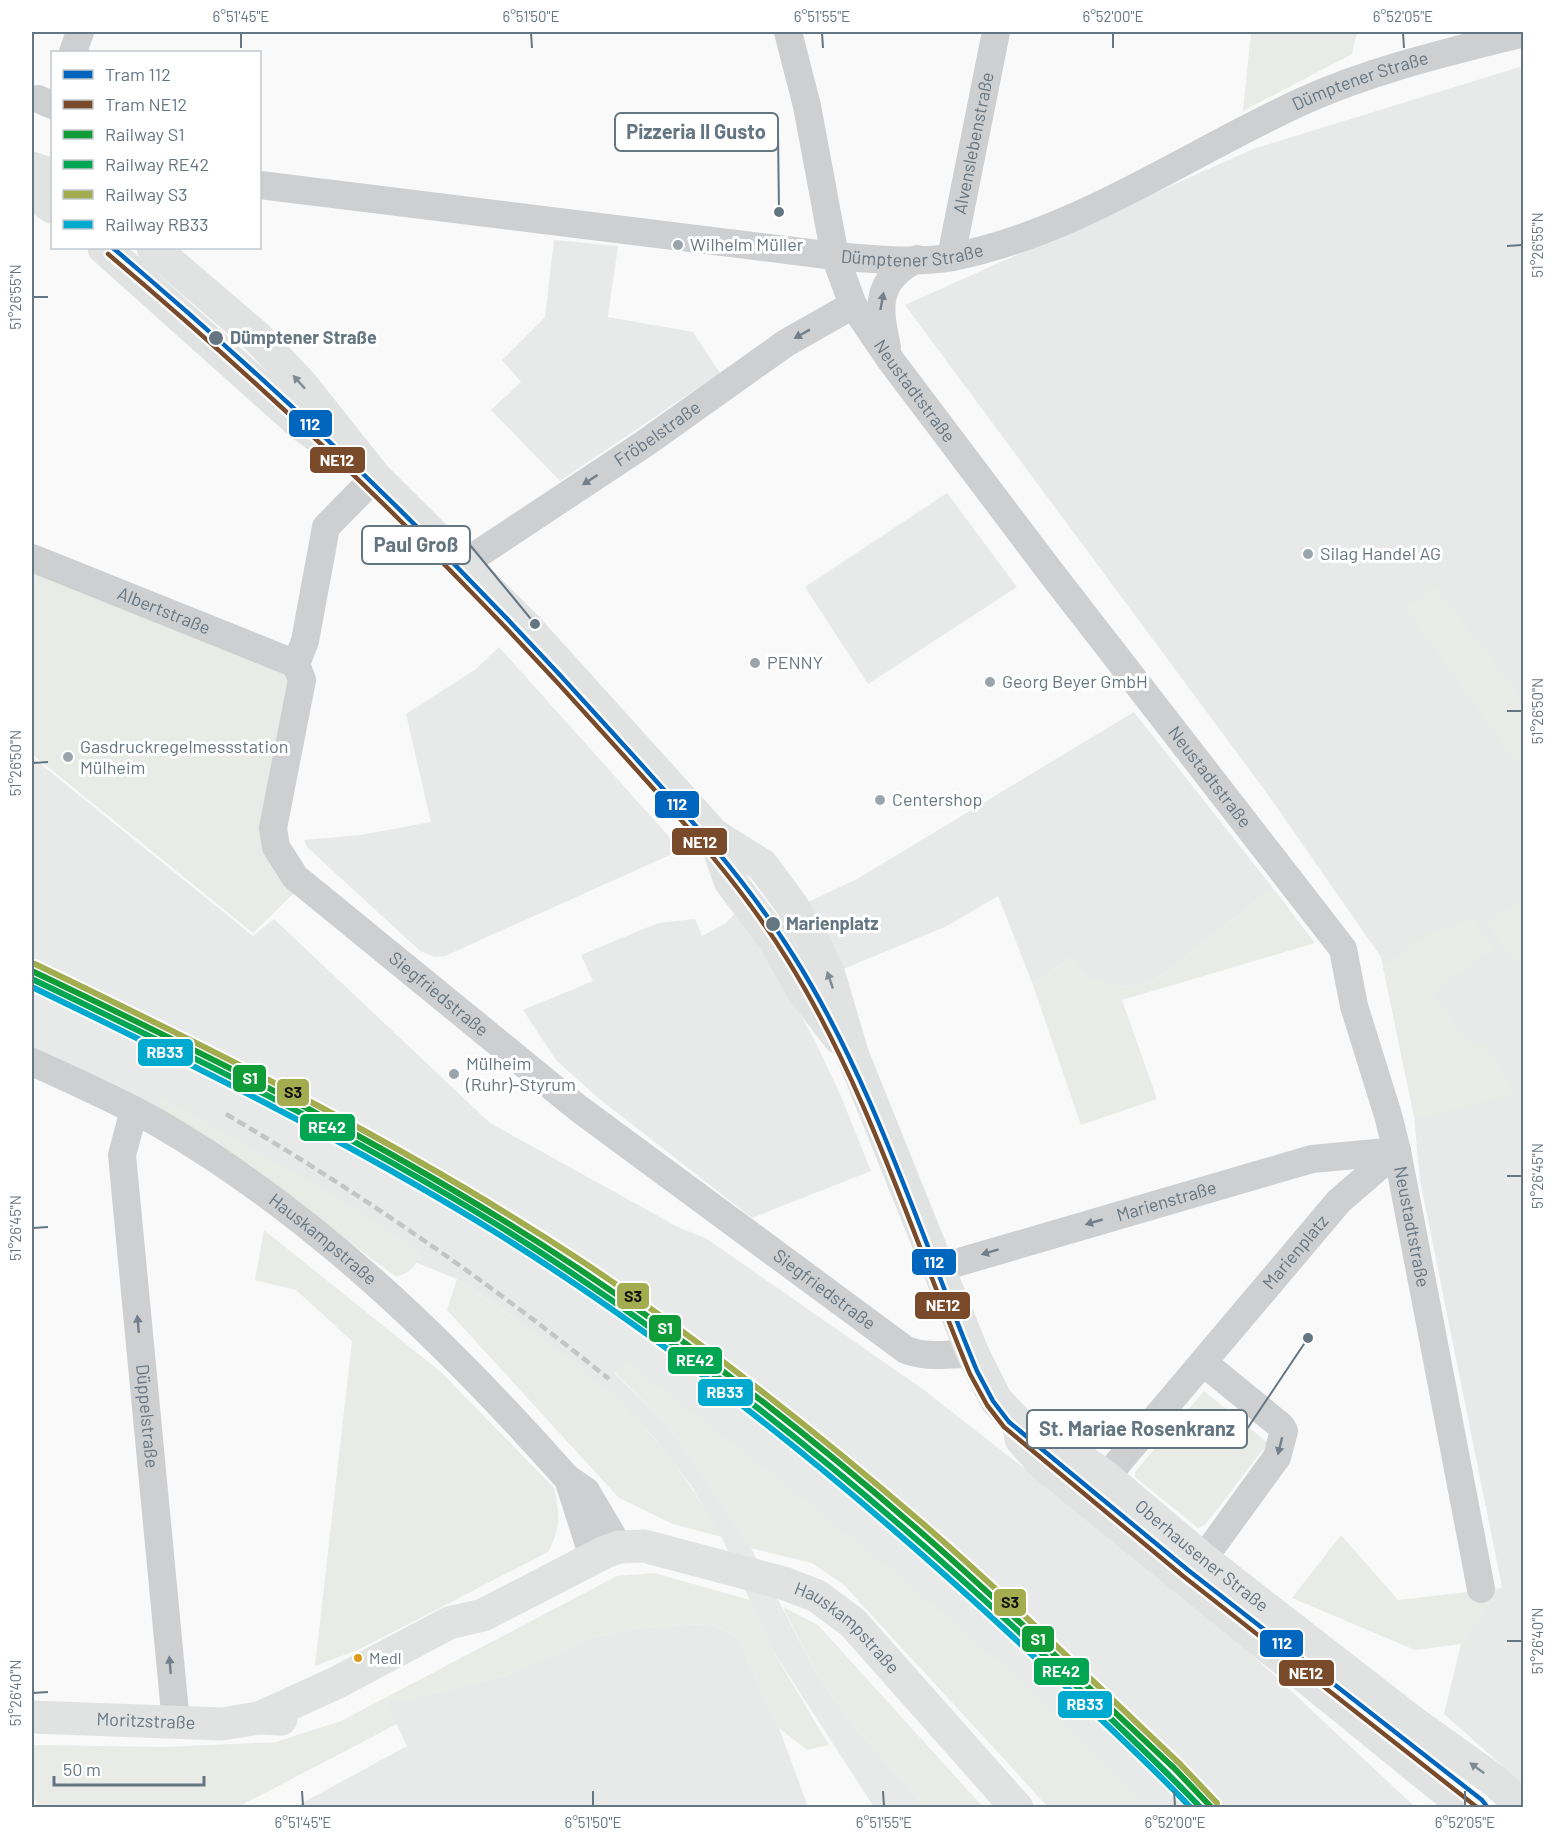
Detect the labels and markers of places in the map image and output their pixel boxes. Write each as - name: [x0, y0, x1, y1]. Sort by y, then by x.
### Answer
- callout: Pizzeria Il Gusto: [615, 113, 778, 151]
- place label: Wilhelm Müller: [690, 233, 804, 255]
- marker: Wilhelm Müller: [671, 238, 685, 252]
- place label: Dümptener Straße: [230, 326, 377, 348]
- marker: Dümptener Straße: [207, 329, 225, 347]
- callout: Paul Groß: [362, 526, 470, 564]
- place label: Silag Handel AG: [1320, 542, 1441, 564]
- marker: Silag Handel AG: [1301, 547, 1315, 561]
- place label: PENNY: [767, 651, 823, 673]
- marker: PENNY: [748, 656, 762, 670]
- place label: Georg Beyer GmbH: [1002, 670, 1148, 692]
- marker: Georg Beyer GmbH: [983, 675, 997, 689]
- place label: Gasdruckregelmessstation Mülheim: [80, 735, 289, 778]
- marker: Gasdruckregelmessstation Mülheim: [61, 750, 75, 764]
- place label: Centershop: [892, 788, 983, 810]
- marker: Centershop: [873, 793, 887, 807]
- place label: Marienplatz: [786, 912, 879, 934]
- marker: Marienplatz: [764, 915, 782, 933]
- place label: Mülheim (Ruhr)-Styrum: [465, 1052, 576, 1095]
- marker: Mülheim (Ruhr)-Styrum: [447, 1067, 461, 1081]
- callout: St. Mariae Rosenkranz: [1027, 1410, 1247, 1448]
- place label: Medl: [369, 1648, 401, 1667]
- marker: Medl: [352, 1652, 364, 1664]

